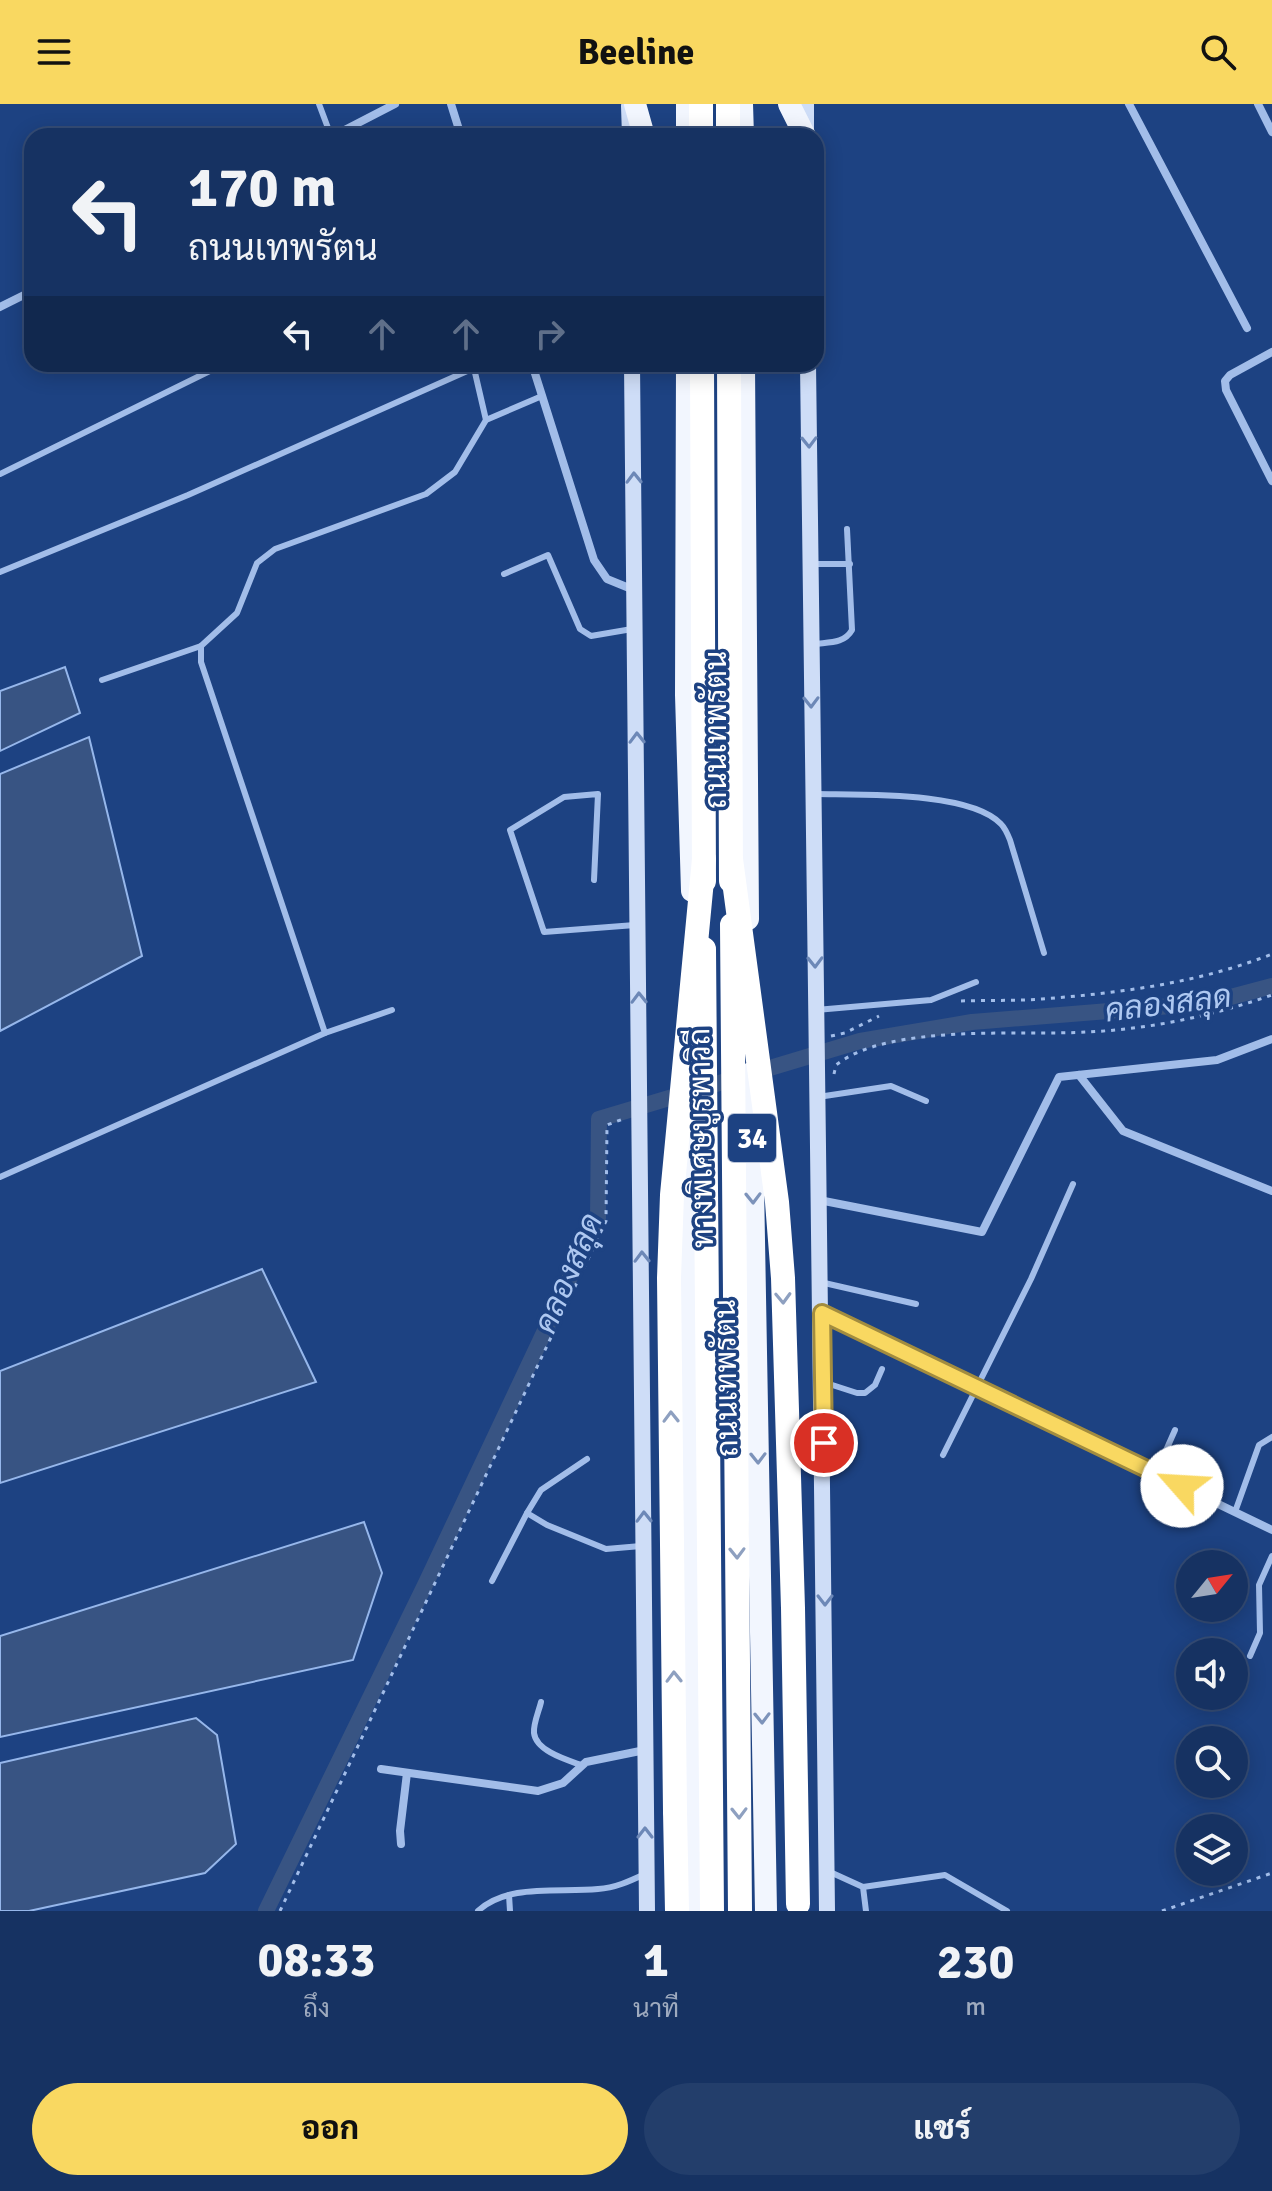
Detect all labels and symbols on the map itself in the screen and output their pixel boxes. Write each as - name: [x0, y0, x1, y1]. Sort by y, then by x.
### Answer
- one-way arrow: [800, 436, 818, 449]
- one-way arrow: [625, 471, 643, 484]
- street label: ถนนเทพรัตน: [697, 651, 735, 809]
- one-way arrow: [802, 696, 820, 709]
- one-way arrow: [628, 731, 646, 744]
- one-way arrow: [807, 956, 824, 969]
- water label: คลองสลุด: [1103, 976, 1234, 1033]
- one-way arrow: [631, 991, 648, 1004]
- street label: ทางพิเศษบูรพาวิถี: [680, 1028, 723, 1248]
- road number: 34: [728, 1114, 776, 1162]
- one-way arrow: [744, 1192, 762, 1205]
- water label: คลองสลุด: [526, 1207, 613, 1340]
- one-way arrow: [633, 1250, 651, 1263]
- one-way arrow: [775, 1292, 792, 1305]
- street label: ถนนเทพรัตน: [706, 1299, 746, 1457]
- pin: [790, 1409, 858, 1477]
- one-way arrow: [662, 1410, 679, 1423]
- position arrow: [1140, 1444, 1224, 1528]
- one-way arrow: [749, 1452, 766, 1465]
- one-way arrow: [636, 1510, 653, 1523]
- one-way arrow: [728, 1547, 746, 1560]
- north arrow: [1176, 1550, 1248, 1622]
- one-way arrow: [816, 1594, 834, 1607]
- one-way arrow: [665, 1670, 682, 1683]
- one-way arrow: [754, 1712, 771, 1725]
- one-way arrow: [731, 1807, 748, 1820]
- one-way arrow: [636, 1826, 654, 1839]

